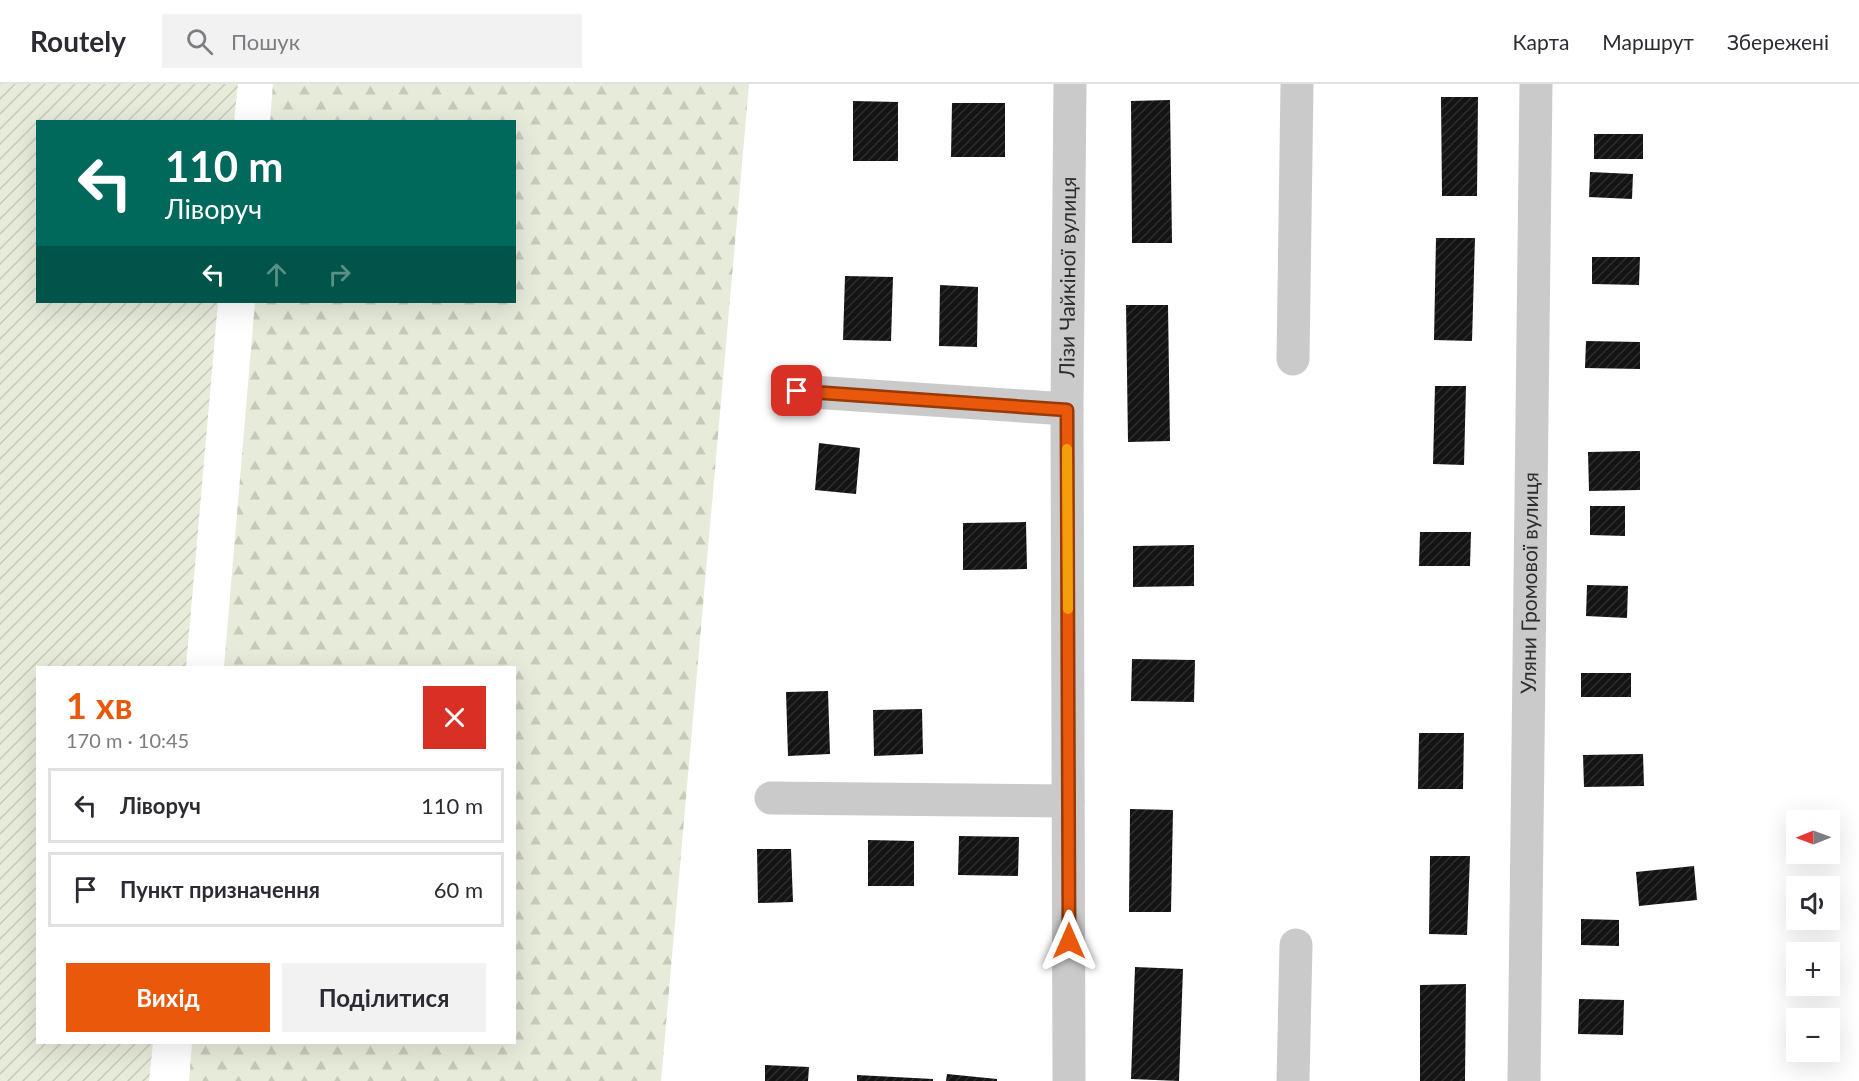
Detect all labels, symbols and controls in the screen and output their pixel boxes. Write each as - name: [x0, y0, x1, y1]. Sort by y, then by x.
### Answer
- search box: [162, 14, 582, 68]
- text: Routely: [30, 24, 126, 58]
- icon: search: [183, 25, 216, 58]
- text: Пошук: [231, 28, 300, 55]
- text: Карта: [1513, 29, 1569, 54]
- text: Маршрут: [1602, 29, 1694, 54]
- text: Збережені: [1727, 29, 1829, 54]
- text: 110 m: [165, 141, 283, 191]
- icon: left: [66, 144, 144, 222]
- street label: Лізи Чайкіної вулиця: [1053, 177, 1080, 378]
- text: Ліворуч: [165, 192, 262, 225]
- icon: left: [197, 258, 230, 291]
- icon: ahead: [260, 258, 293, 291]
- icon: right: [323, 258, 356, 291]
- pin: [771, 365, 822, 416]
- icon: arrive: [780, 374, 813, 407]
- street label: Уляни Громової вулиця: [1515, 472, 1542, 694]
- text: 1 хв: [66, 683, 133, 727]
- button: close: [423, 686, 486, 749]
- text: 170 m · 10:45: [66, 728, 189, 752]
- icon: left: [69, 789, 102, 822]
- text: Ліворуч: [120, 792, 201, 819]
- text: 110 m: [421, 792, 483, 819]
- north arrow: [1786, 810, 1840, 864]
- map controls: [1786, 810, 1840, 1062]
- icon: arrive: [69, 873, 102, 906]
- text: Пункт призначення: [120, 876, 320, 903]
- text: 60 m: [434, 876, 483, 903]
- button: sound: [1786, 876, 1840, 930]
- position arrow: [1037, 909, 1101, 973]
- button: +: [1786, 942, 1840, 996]
- button: Вихід: [66, 963, 270, 1032]
- button: Поділитися: [282, 963, 486, 1032]
- button: −: [1786, 1008, 1840, 1062]

